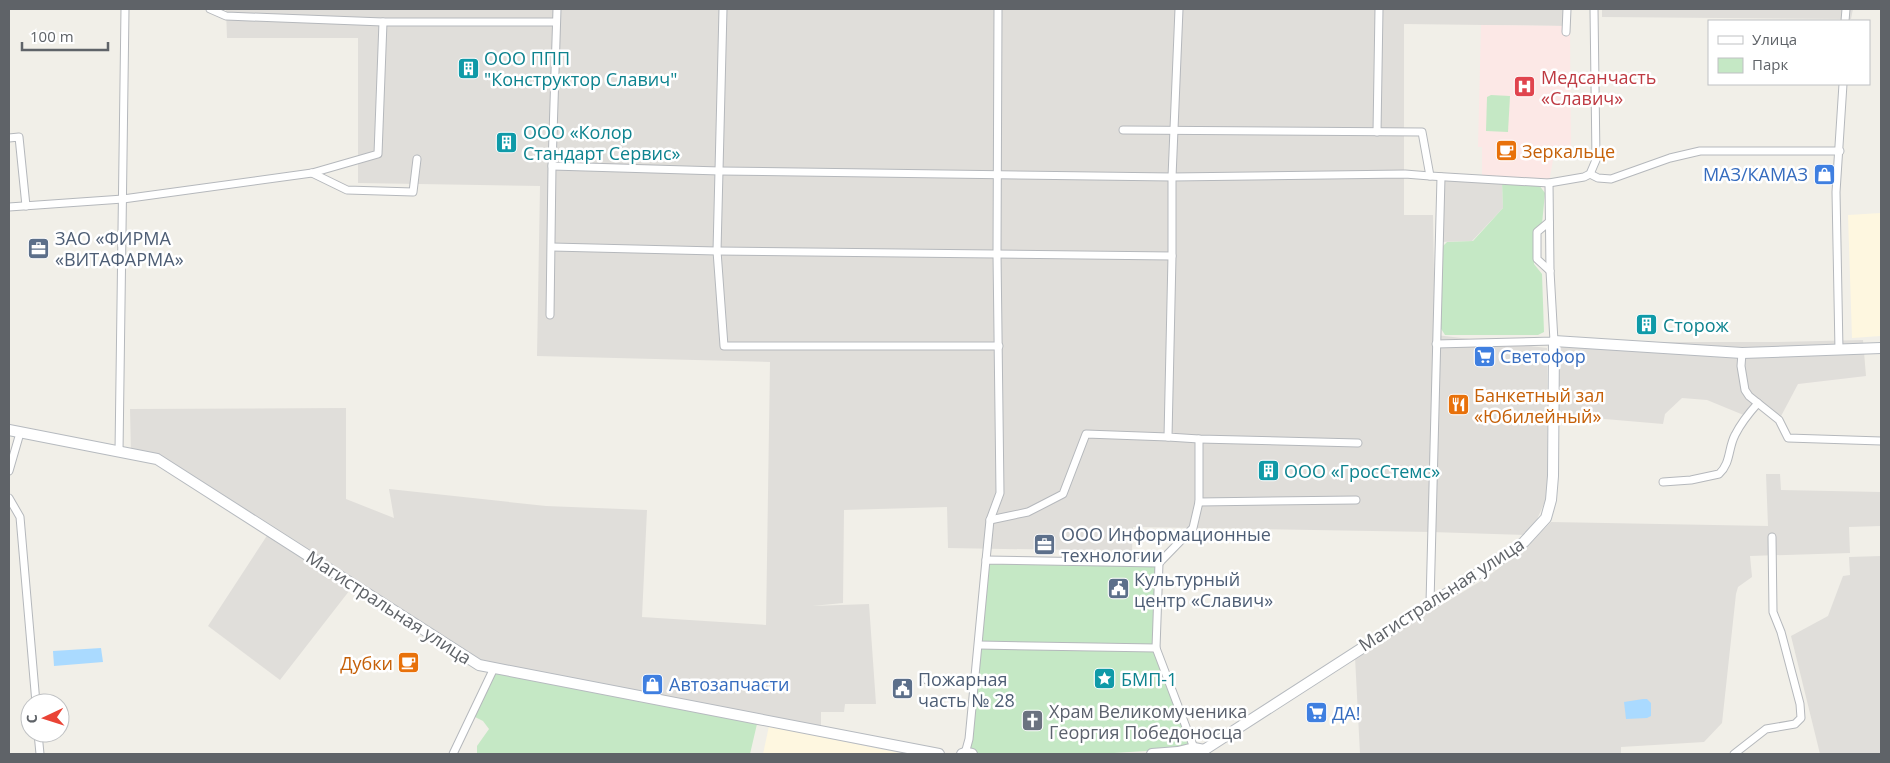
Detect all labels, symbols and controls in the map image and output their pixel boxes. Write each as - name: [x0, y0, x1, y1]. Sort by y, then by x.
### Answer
- scale bar: [22, 20, 109, 52]
- legend: [1708, 20, 1870, 85]
- text: 100 m: [30, 26, 74, 46]
- text: Улица: [1752, 29, 1797, 49]
- place label: ООО ППП "Конструктор Славич": [484, 46, 677, 91]
- text: Парк: [1752, 54, 1788, 74]
- building icon: ООО ППП "Конструктор Славич": [456, 56, 480, 80]
- place label: Медсанчасть «Славич»: [1541, 65, 1656, 110]
- hospital icon: Медсанчасть «Славич»: [1513, 75, 1537, 99]
- place label: ООО «Колор Стандарт Сервис»: [523, 120, 681, 165]
- building icon: ООО «Колор Стандарт Сервис»: [495, 130, 519, 154]
- cafe icon: Зеркальце: [1494, 139, 1518, 163]
- place label: Зеркальце: [1522, 139, 1615, 163]
- place label: МАЗ/КАМАЗ: [1703, 162, 1808, 186]
- shop icon: МАЗ/КАМАЗ: [1812, 162, 1836, 186]
- place label: ЗАО «ФИРМА «ВИТАФАРМА»: [55, 226, 184, 271]
- office icon: ЗАО «ФИРМА «ВИТАФАРМА»: [27, 236, 51, 260]
- building icon: Сторож: [1635, 313, 1659, 337]
- place label: Сторож: [1663, 313, 1729, 337]
- supermarket icon: Светофор: [1472, 344, 1496, 368]
- place label: Светофор: [1500, 344, 1586, 368]
- place label: Банкетный зал «Юбилейный»: [1474, 383, 1605, 428]
- restaurant icon: Банкетный зал «Юбилейный»: [1446, 393, 1470, 417]
- building icon: ООО «ГросСтемс»: [1256, 459, 1280, 483]
- place label: ООО «ГросСтемс»: [1284, 459, 1440, 483]
- place label: ООО Информационные технологии: [1061, 522, 1271, 567]
- office icon: ООО Информационные технологии: [1033, 532, 1057, 556]
- street label: Магистральная улица: [1354, 532, 1528, 656]
- street label: Магистральная улица: [302, 545, 476, 669]
- place label: Культурный центр «Славич»: [1134, 567, 1273, 612]
- public building icon: Культурный центр «Славич»: [1106, 577, 1130, 601]
- place label: Дубки: [340, 651, 393, 675]
- cafe icon: Дубки: [397, 651, 421, 675]
- place label: Пожарная часть № 28: [918, 667, 1015, 712]
- place icon: БМП-1: [1093, 667, 1117, 691]
- place label: БМП-1: [1121, 667, 1177, 691]
- shop icon: Автозапчасти: [641, 672, 665, 696]
- place label: Автозапчасти: [669, 672, 789, 696]
- public building icon: Пожарная часть № 28: [890, 677, 914, 701]
- north arrow: [20, 693, 70, 743]
- place label: Храм Великомученика Георгия Победоносца: [1049, 699, 1247, 744]
- supermarket icon: ДА!: [1304, 701, 1328, 725]
- place label: ДА!: [1332, 701, 1360, 725]
- church icon: Храм Великомученика Георгия Победоносца: [1021, 709, 1045, 733]
- text: С: [22, 714, 41, 724]

